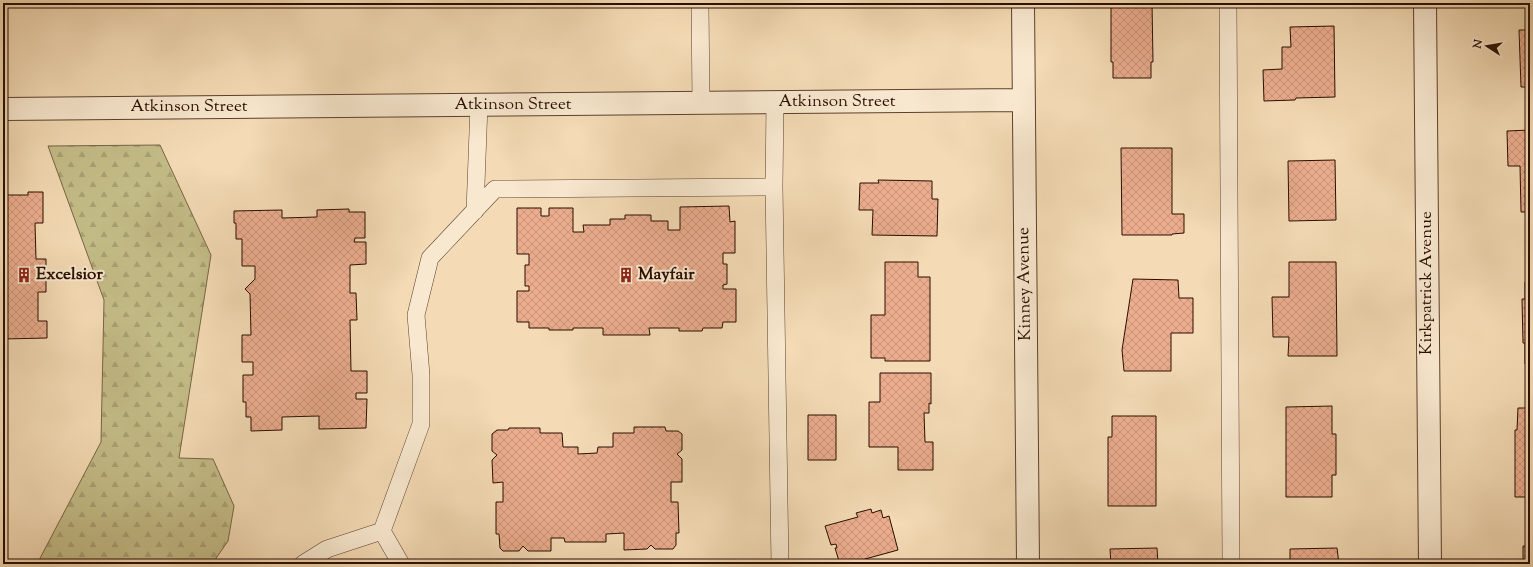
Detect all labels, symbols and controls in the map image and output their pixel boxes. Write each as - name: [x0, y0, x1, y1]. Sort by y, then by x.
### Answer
- north arrow: [1467, 26, 1507, 66]
- text: N: [1469, 38, 1487, 51]
- street label: Atkinson Street: [778, 90, 896, 114]
- street label: Atkinson Street: [454, 93, 572, 117]
- street label: Atkinson Street: [130, 95, 248, 119]
- street label: Kirkpatrick Avenue: [1415, 211, 1439, 355]
- street label: Kinney Avenue: [1012, 227, 1038, 341]
- place label: Excelsior: [36, 263, 103, 287]
- place label: Mayfair: [638, 263, 695, 287]
- building icon: Excelsior: [15, 266, 33, 284]
- building icon: Mayfair: [617, 266, 635, 284]

